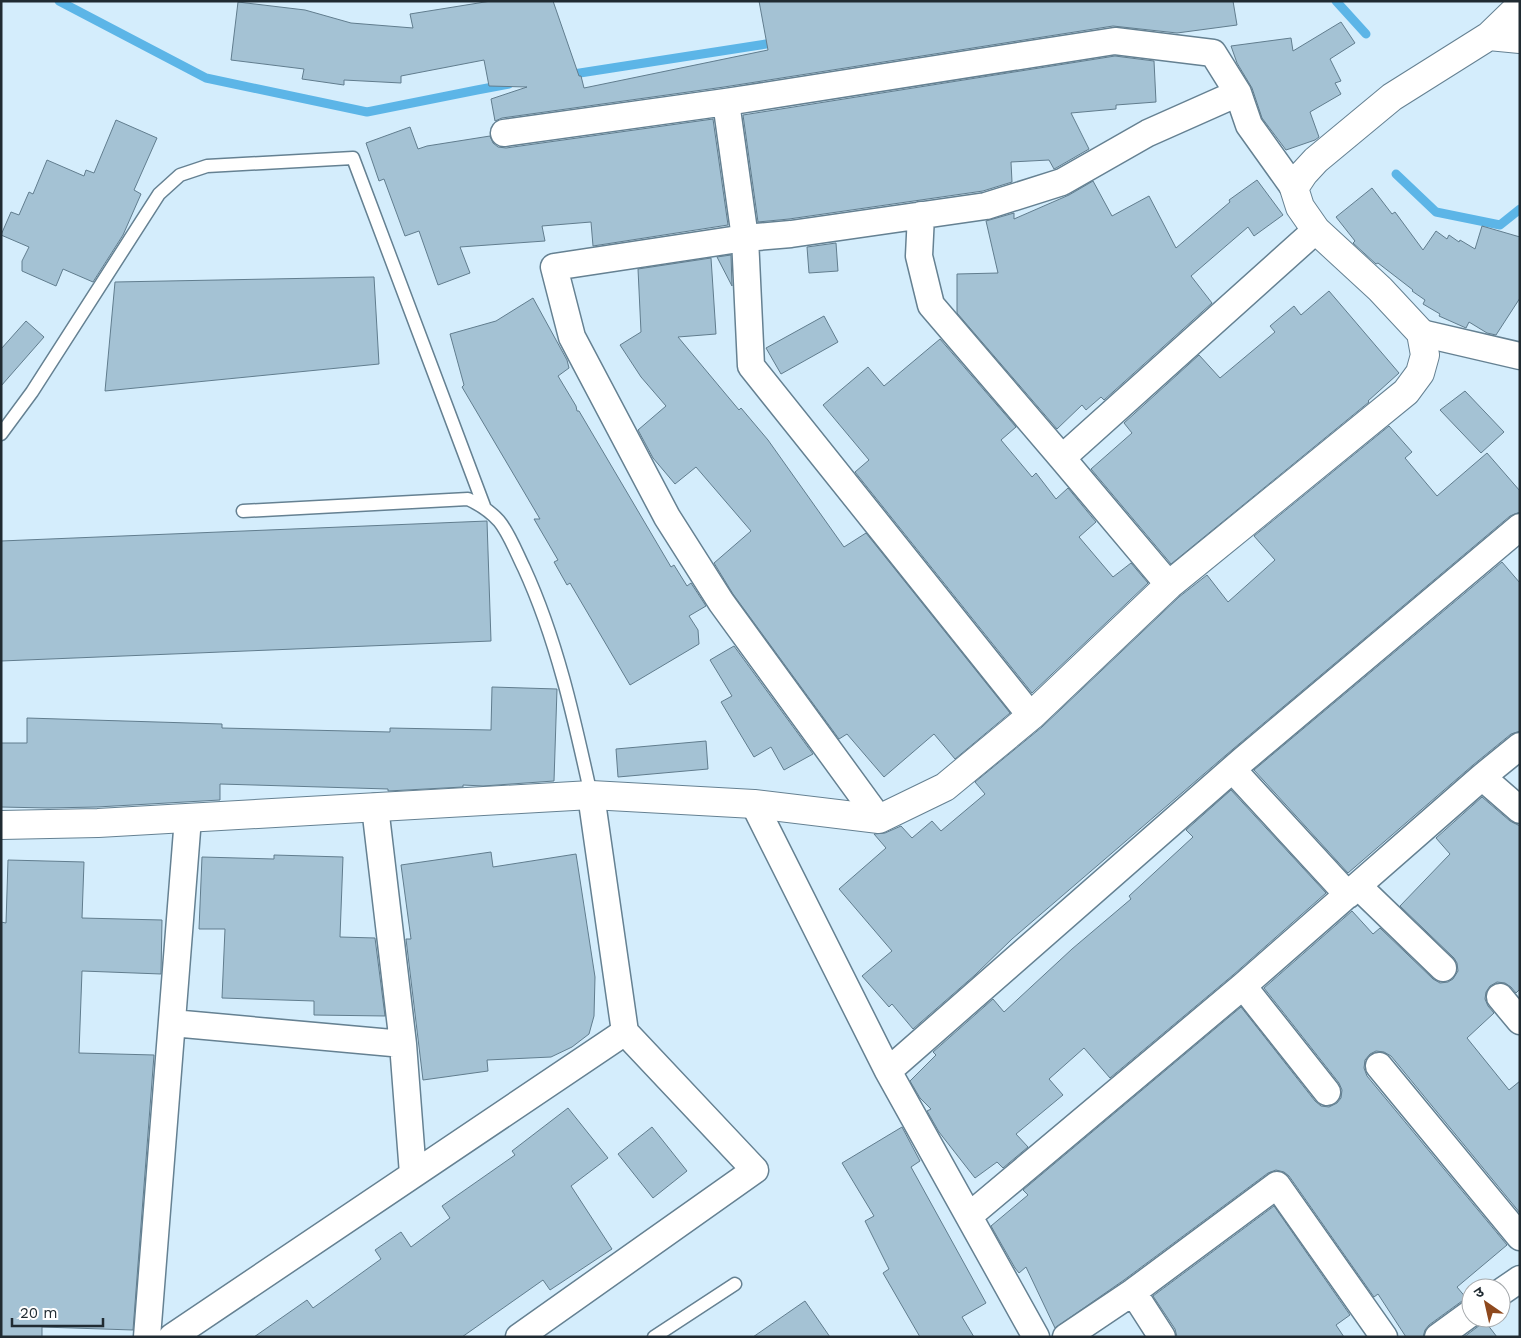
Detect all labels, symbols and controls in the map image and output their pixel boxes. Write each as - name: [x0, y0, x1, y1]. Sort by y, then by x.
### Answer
- north arrow: [1461, 1278, 1511, 1328]
- text: उ: [1471, 1283, 1487, 1301]
- scale bar: [12, 1296, 104, 1328]
- text: 20 m: [20, 1304, 58, 1322]

